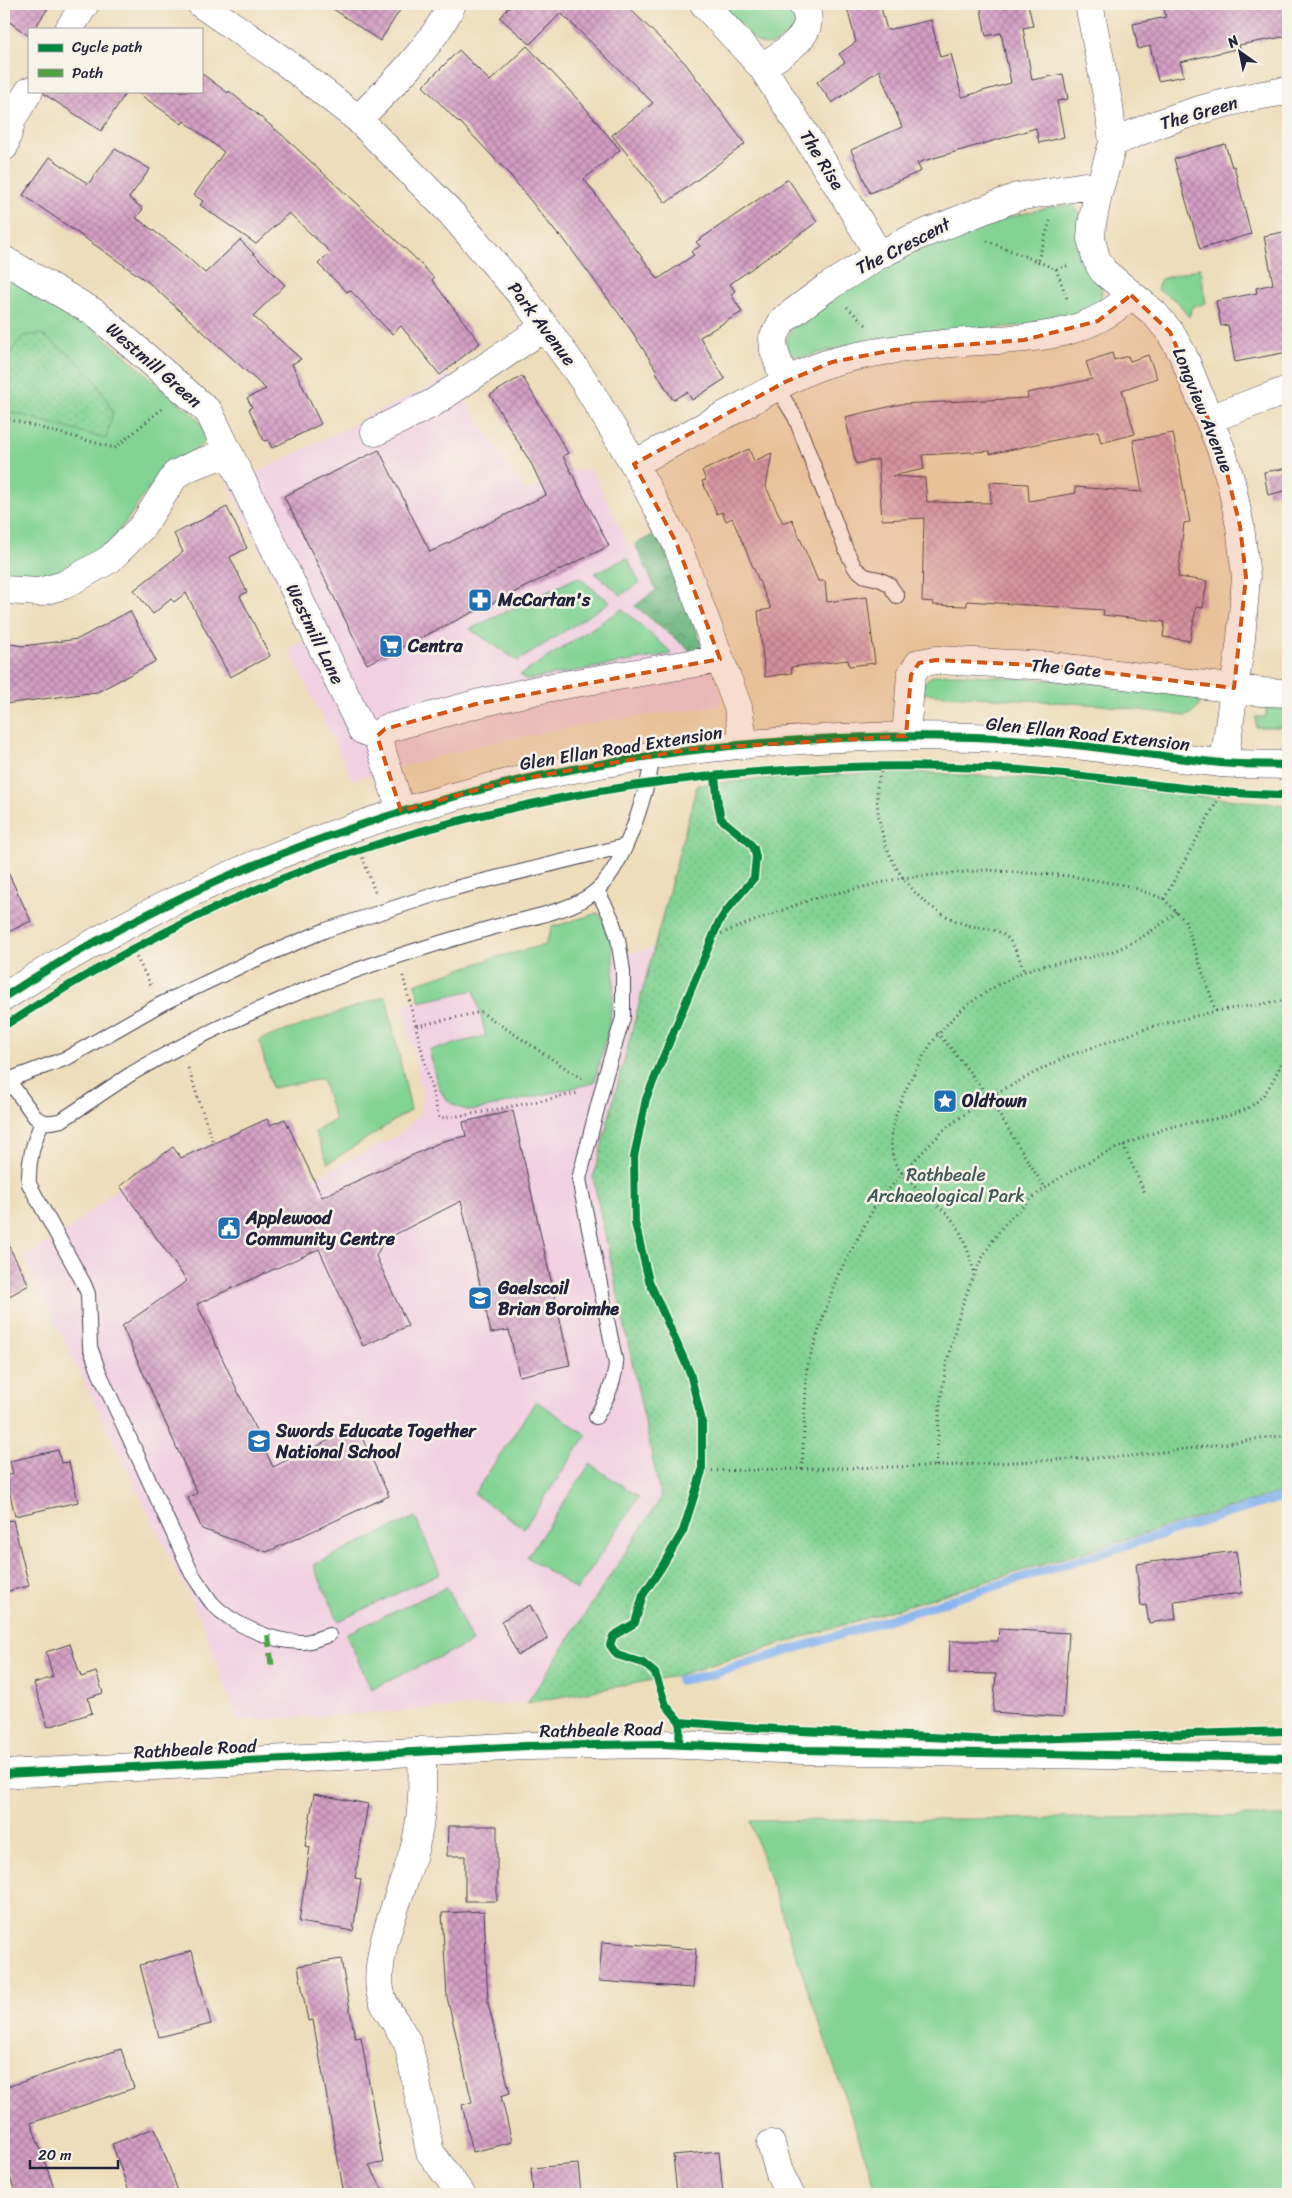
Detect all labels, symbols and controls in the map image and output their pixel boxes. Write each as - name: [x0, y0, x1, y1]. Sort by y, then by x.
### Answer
- legend: [28, 28, 202, 92]
- north arrow: [1214, 28, 1264, 78]
- text: N: [1221, 28, 1244, 55]
- text: Cycle path: [72, 34, 143, 60]
- text: Path: [72, 60, 103, 86]
- street label: The Green: [1156, 87, 1242, 139]
- street label: The Rise: [791, 123, 853, 197]
- street label: The Crescent: [850, 208, 957, 284]
- street label: Park Avenue: [499, 275, 585, 373]
- street label: Westmill Green: [99, 314, 210, 416]
- street label: Longview Avenue: [1163, 342, 1243, 478]
- street label: Westmill Lane: [277, 578, 353, 690]
- place label: McCartan's: [497, 584, 591, 616]
- pharmacy icon: McCartan's: [467, 587, 493, 613]
- place label: Centra: [407, 630, 463, 662]
- supermarket icon: Centra: [378, 633, 404, 659]
- street label: The Gate: [1030, 649, 1103, 687]
- street label: Glen Ellan Road Extension: [984, 707, 1192, 761]
- street label: Glen Ellan Road Extension: [517, 716, 725, 780]
- place label: Oldtown: [962, 1085, 1027, 1117]
- place icon: Oldtown: [932, 1088, 958, 1114]
- park label: Rathbeale Archaeological Park: [866, 1159, 1025, 1212]
- place label: Applewood Community Centre: [245, 1202, 396, 1255]
- public building icon: Applewood Community Centre: [216, 1215, 242, 1241]
- place label: Gaelscoil Brian Boroimhe: [497, 1272, 619, 1325]
- school or university icon: Gaelscoil Brian Boroimhe: [467, 1285, 493, 1311]
- place label: Swords Educate Together National School: [275, 1415, 477, 1468]
- school or university icon: Swords Educate Together National School: [246, 1428, 272, 1454]
- street label: Rathbeale Road: [539, 1713, 664, 1747]
- street label: Rathbeale Road: [133, 1730, 259, 1768]
- scale bar: [30, 2138, 118, 2170]
- text: 20 m: [38, 2142, 72, 2168]

